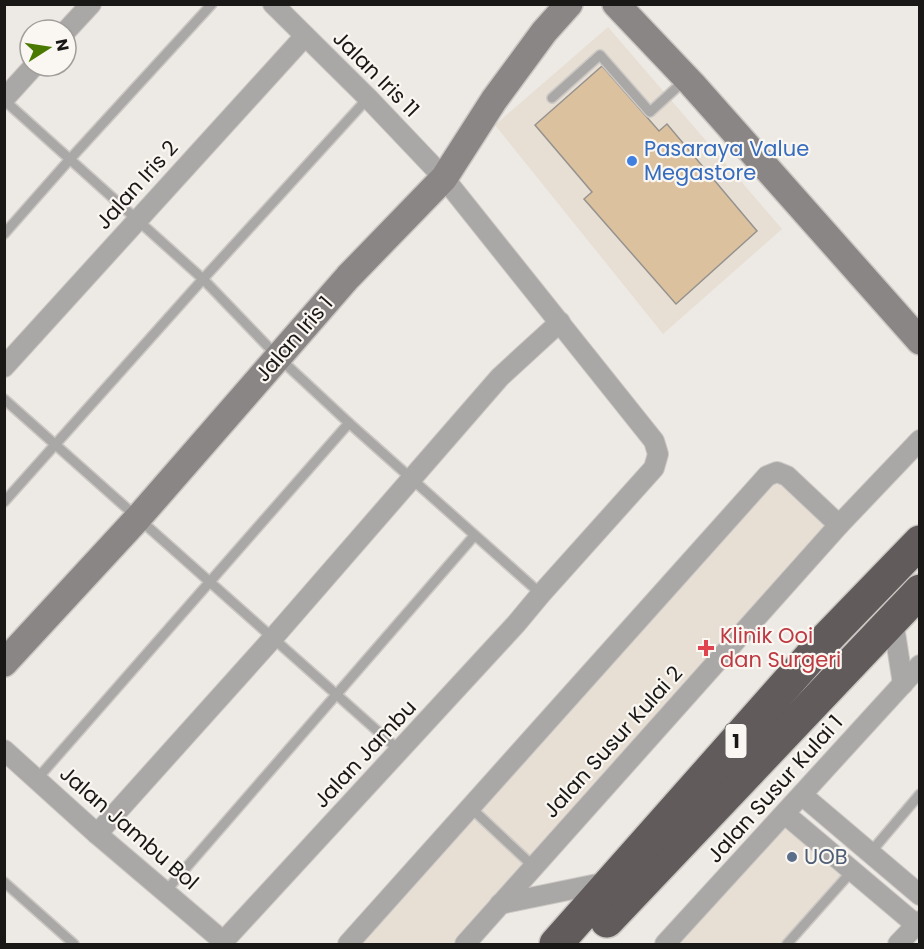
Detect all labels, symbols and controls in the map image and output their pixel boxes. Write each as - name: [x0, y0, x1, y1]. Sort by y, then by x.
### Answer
- north arrow: [18, 18, 78, 78]
- street label: Jalan Iris 11: [327, 24, 426, 123]
- text: N: [50, 37, 75, 53]
- street label: Jalan Iris 2: [89, 134, 184, 235]
- place label: Pasaraya Value Megastore: [644, 134, 809, 187]
- marker: Pasaraya Value Megastore: [625, 154, 639, 168]
- street label: Jalan Iris 1: [248, 289, 339, 388]
- place label: Klinik Ooi dan Surgeri: [720, 621, 841, 674]
- marker: Klinik Ooi dan Surgeri: [697, 639, 715, 657]
- street label: Jalan Susur Kulai 2: [536, 659, 689, 824]
- street label: Jalan Jambu: [307, 693, 422, 814]
- street label: Jalan Susur Kulai 1: [700, 708, 849, 869]
- road number: 1: [726, 724, 746, 758]
- street label: Jalan Jambu Bol: [54, 759, 205, 896]
- place label: UOB: [804, 842, 848, 871]
- marker: UOB: [785, 850, 799, 864]

